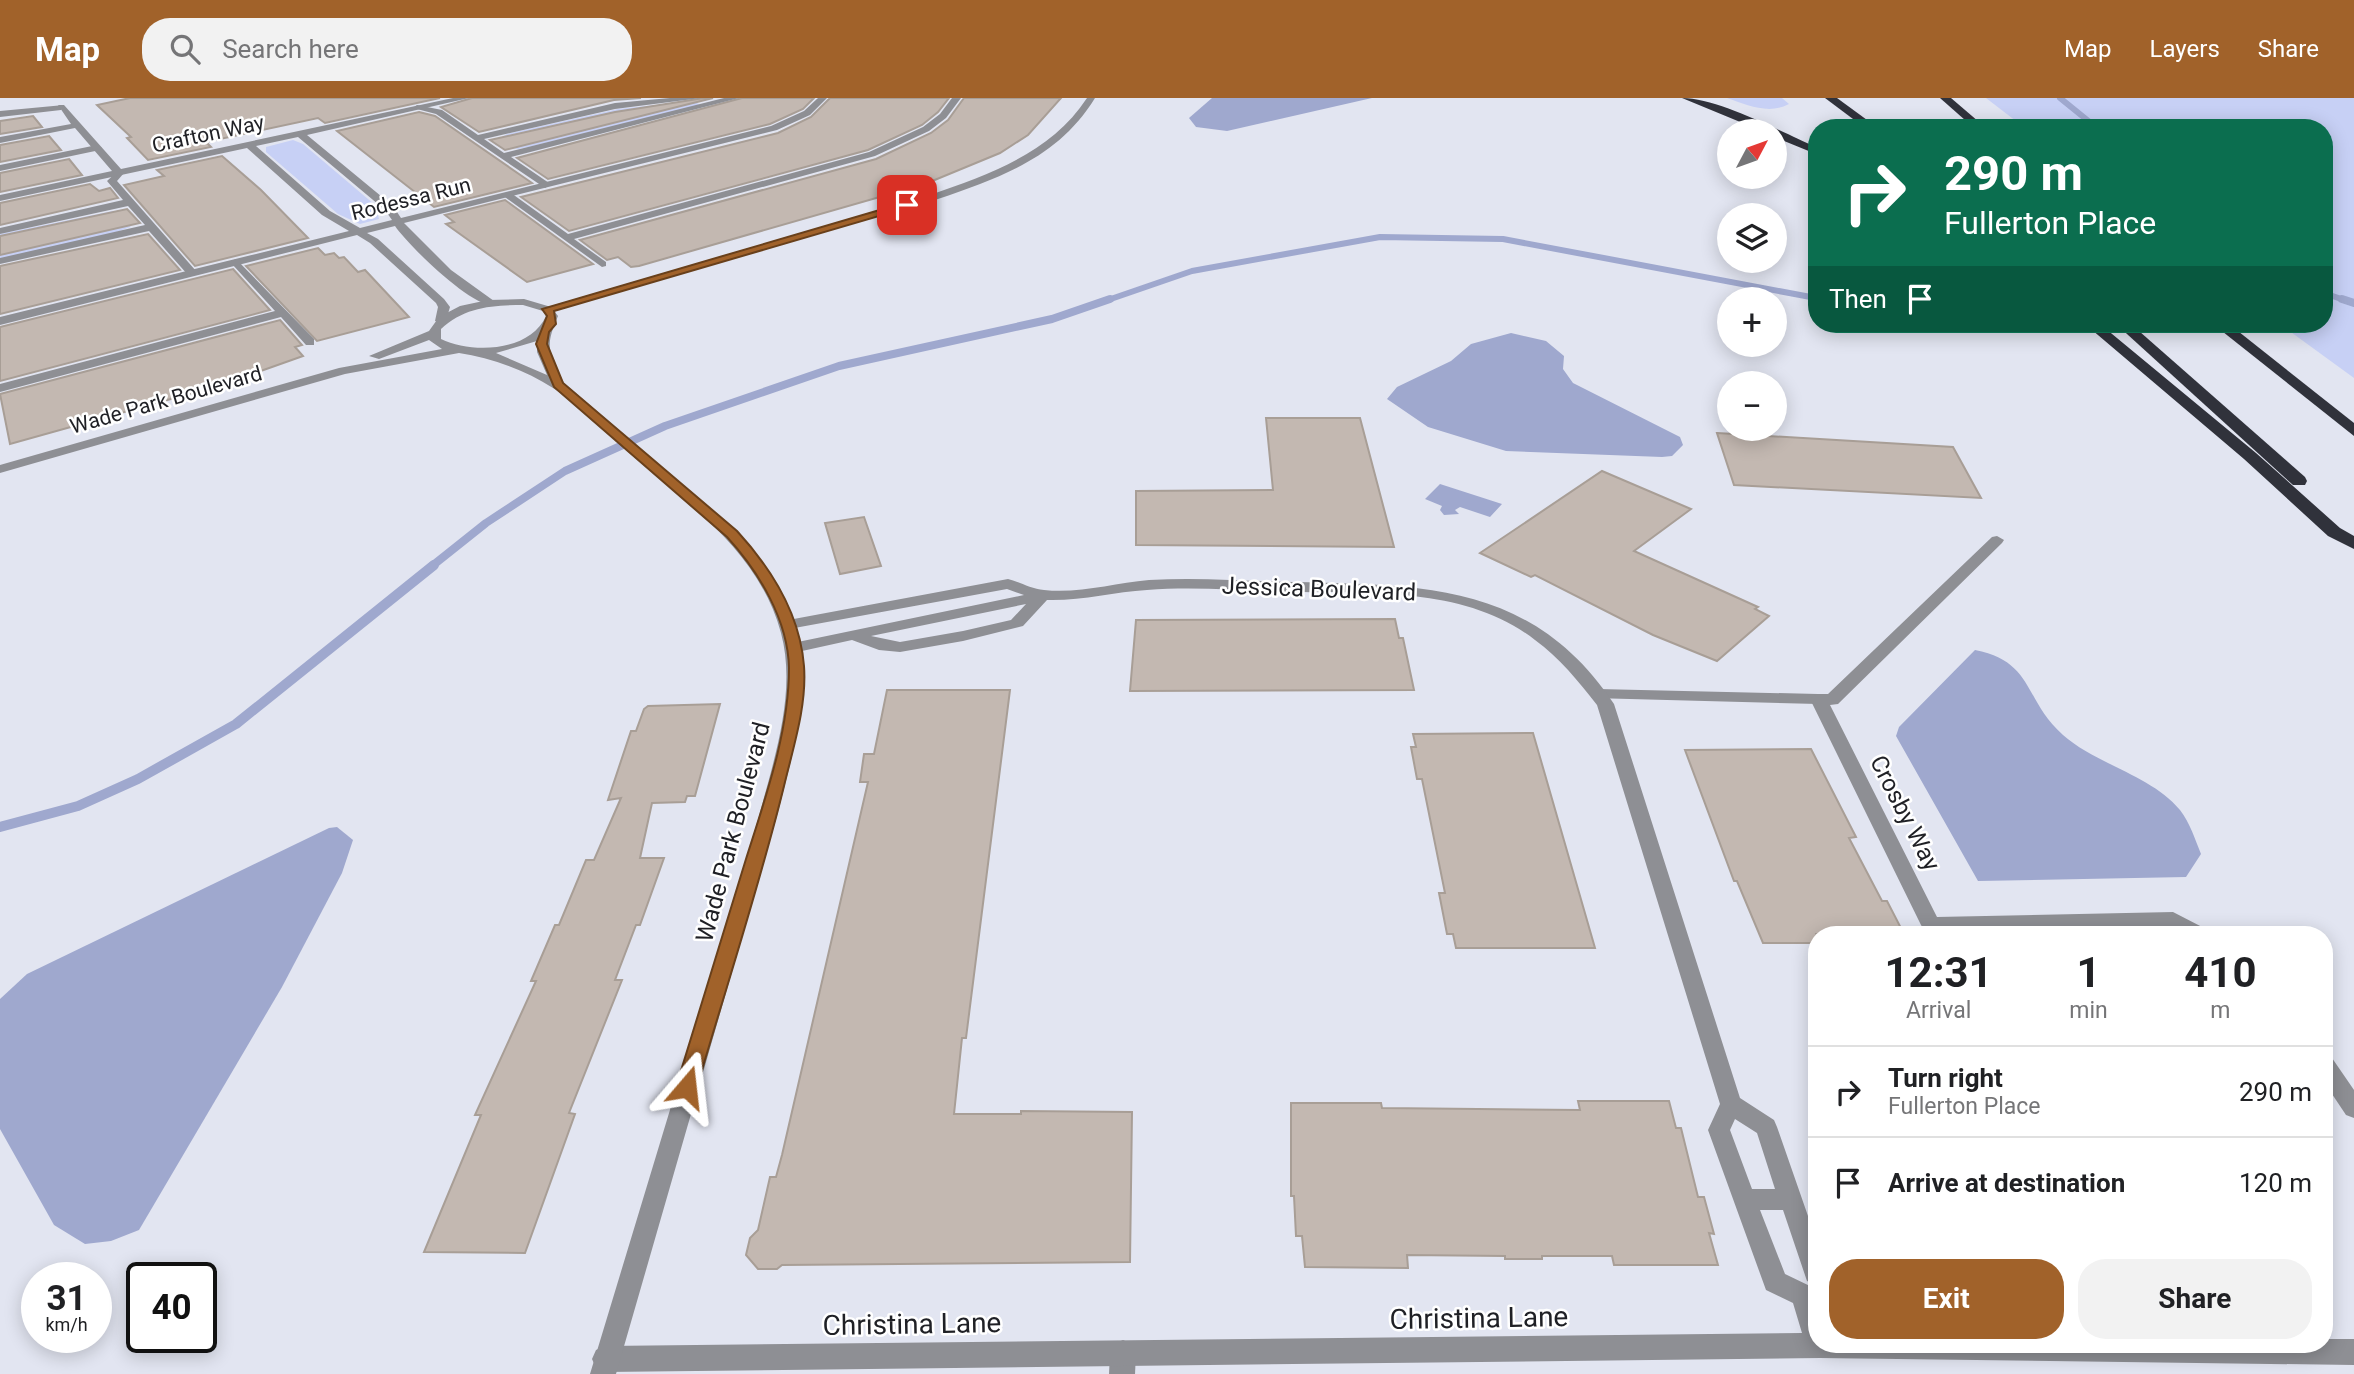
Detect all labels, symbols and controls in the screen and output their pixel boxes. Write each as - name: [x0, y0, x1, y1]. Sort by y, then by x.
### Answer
- search box: [142, 18, 632, 81]
- text: Map: [35, 30, 100, 69]
- icon: search: [166, 30, 204, 68]
- text: Search here: [222, 34, 359, 64]
- text: Map: [2064, 35, 2112, 63]
- text: Layers: [2150, 35, 2220, 63]
- text: Share: [2258, 35, 2319, 63]
- street label: Crafton Way: [150, 110, 266, 158]
- north arrow: [1717, 119, 1787, 189]
- map controls: [1717, 119, 1787, 441]
- text: 290 m: [1944, 145, 2083, 202]
- icon: right: [1829, 147, 1920, 238]
- street label: Rodessa Run: [349, 173, 473, 225]
- pin: [877, 175, 937, 235]
- icon: arrive: [888, 186, 926, 224]
- button: layers: [1717, 203, 1787, 273]
- text: Fullerton Place: [1944, 204, 2156, 242]
- icon: arrive: [1901, 280, 1939, 318]
- text: Then: [1829, 284, 1887, 314]
- button: +: [1717, 287, 1787, 357]
- street label: Wade Park Boulevard: [67, 361, 265, 439]
- button: −: [1717, 371, 1787, 441]
- street label: Jessica Boulevard: [1221, 572, 1417, 606]
- street label: Wade Park Boulevard: [690, 719, 776, 945]
- street label: Crosby Way: [1864, 751, 1946, 876]
- text: 12:31: [1885, 948, 1993, 997]
- text: 1: [2076, 948, 2101, 997]
- text: 410: [2184, 948, 2257, 997]
- text: Arrival: [1906, 997, 1971, 1024]
- text: min: [2069, 997, 2108, 1024]
- text: m: [2210, 997, 2230, 1024]
- position arrow: [650, 1050, 724, 1124]
- text: Turn right: [1888, 1063, 2003, 1093]
- icon: right: [1829, 1073, 1867, 1111]
- text: 290 m: [2239, 1077, 2312, 1107]
- text: Fullerton Place: [1888, 1093, 2041, 1120]
- icon: arrive: [1829, 1164, 1867, 1202]
- text: Arrive at destination: [1888, 1168, 2125, 1198]
- text: 120 m: [2239, 1168, 2312, 1198]
- button: Exit: [1829, 1259, 2064, 1339]
- button: Share: [2078, 1259, 2312, 1339]
- speed limit sign: 40: [126, 1262, 217, 1353]
- text: 31: [46, 1278, 87, 1319]
- street label: Christina Lane: [1389, 1300, 1569, 1336]
- street label: Christina Lane: [822, 1306, 1002, 1342]
- text: km/h: [45, 1314, 88, 1335]

